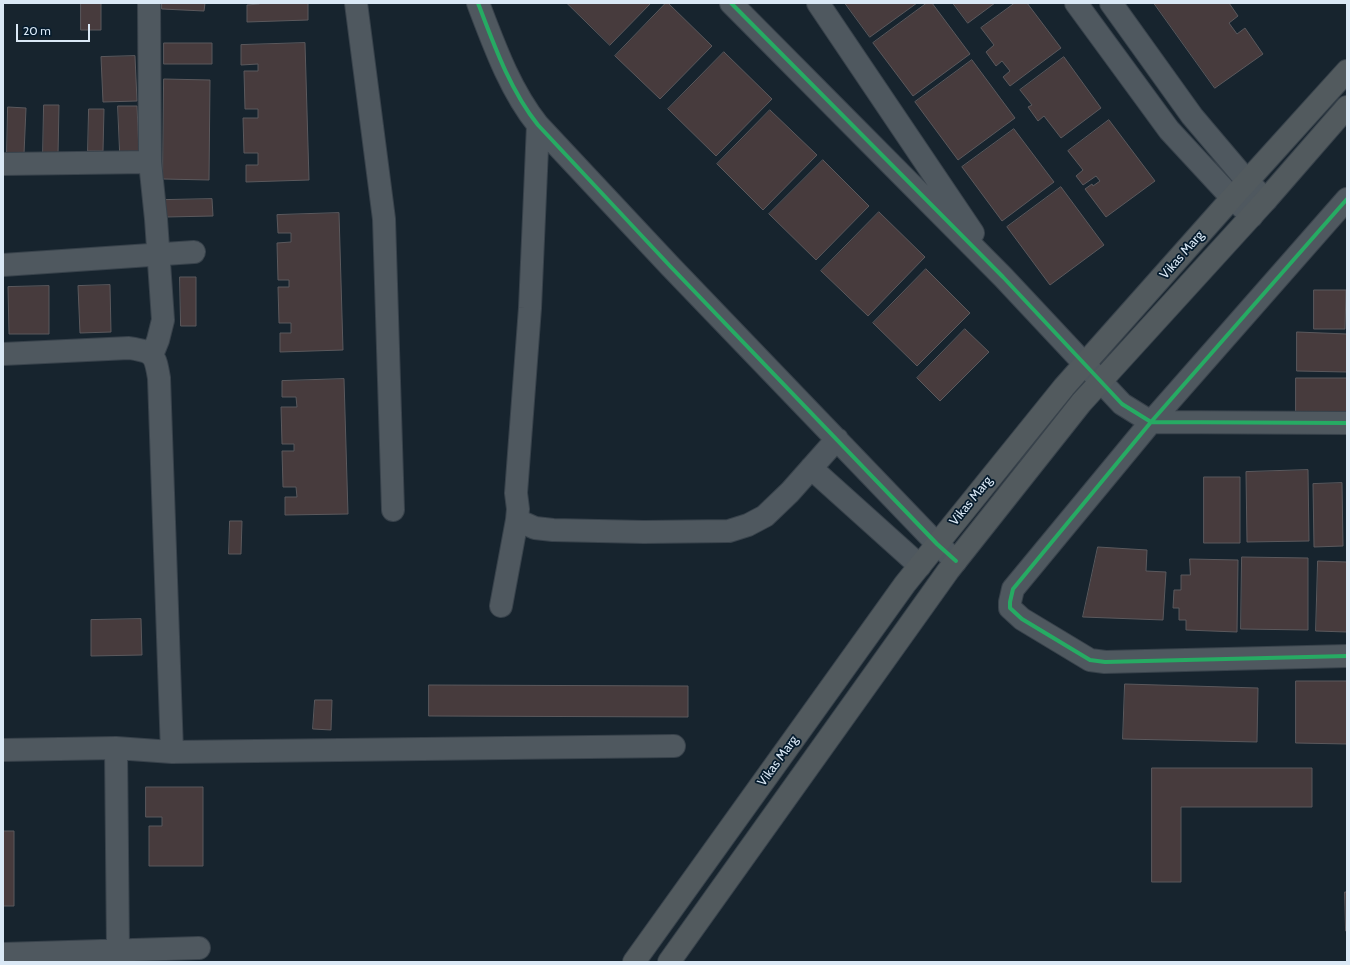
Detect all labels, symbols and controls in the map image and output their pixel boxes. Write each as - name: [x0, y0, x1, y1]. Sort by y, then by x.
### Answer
- scale bar: [18, 16, 92, 42]
- text: 20 m: [23, 23, 51, 38]
- street label: Vikas Marg: [1157, 228, 1207, 282]
- street label: Vikas Marg: [946, 473, 996, 529]
- street label: Vikas Marg: [754, 733, 802, 789]

